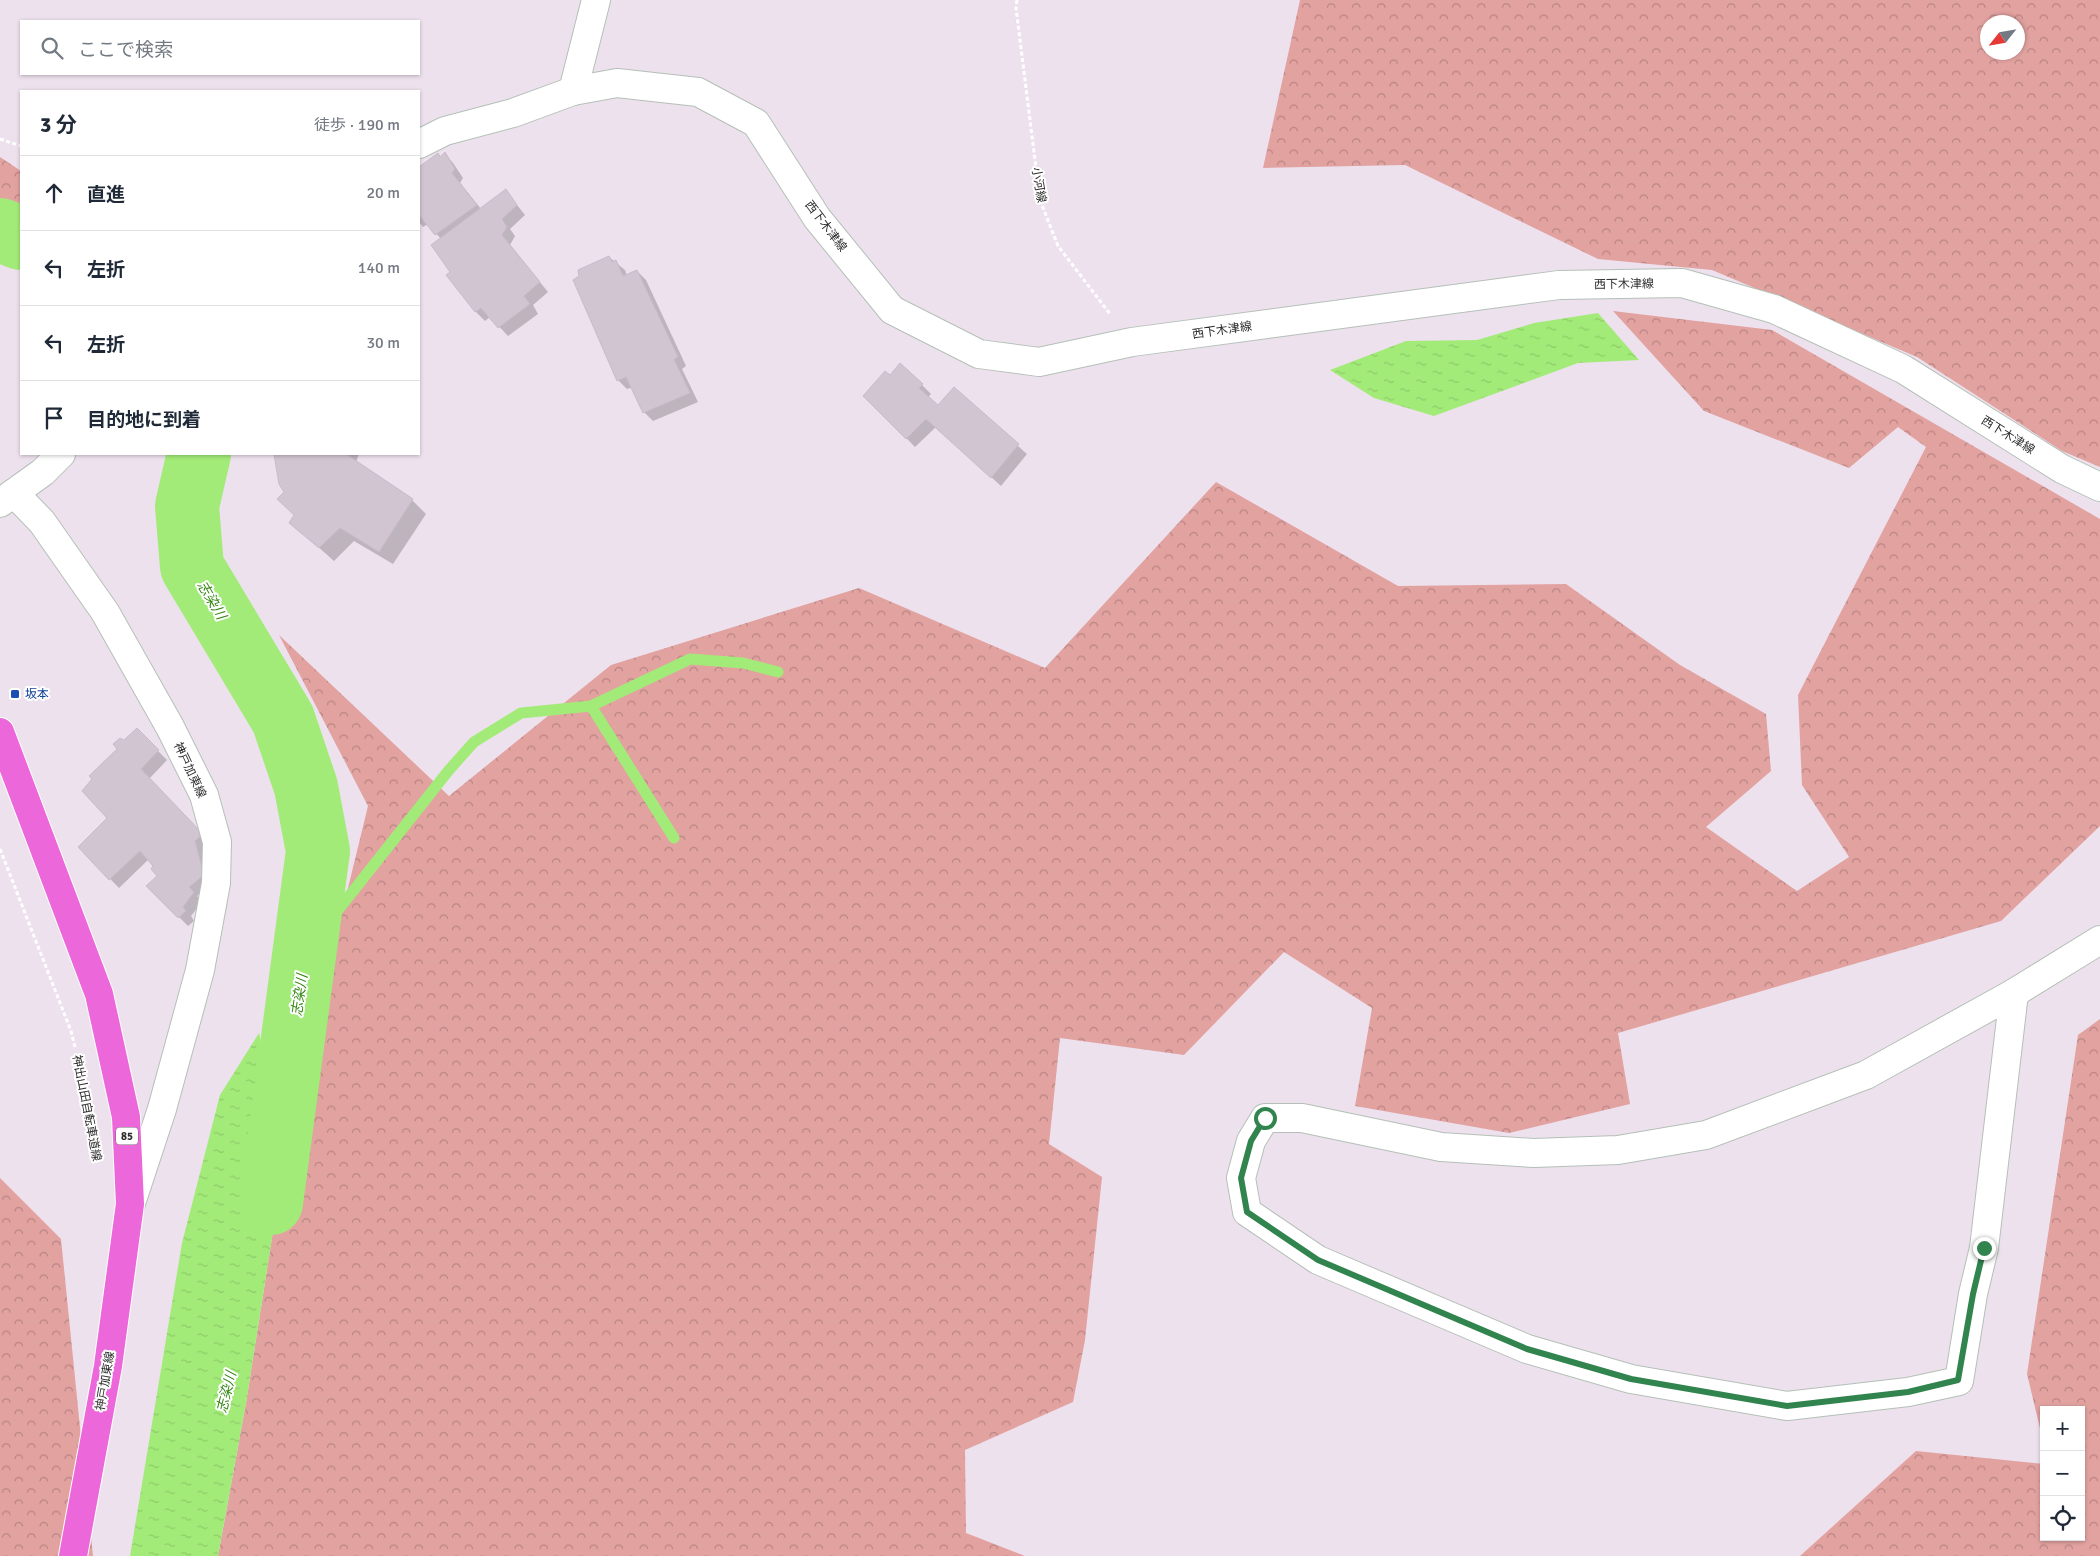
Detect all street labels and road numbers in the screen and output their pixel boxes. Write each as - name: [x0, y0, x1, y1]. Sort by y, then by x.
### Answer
- street label: 小河線: [1028, 166, 1049, 204]
- street label: 西下木津線: [802, 198, 850, 255]
- street label: 西下木津線: [1594, 276, 1654, 293]
- street label: 西下木津線: [1191, 319, 1253, 342]
- street label: 西下木津線: [1978, 413, 2037, 458]
- street label: 神戸加東線: [170, 740, 209, 801]
- street label: 神出山田自転車道線: [69, 1054, 104, 1163]
- road number: 85: [116, 1128, 138, 1144]
- street label: 神戸加東線: [93, 1350, 118, 1412]

